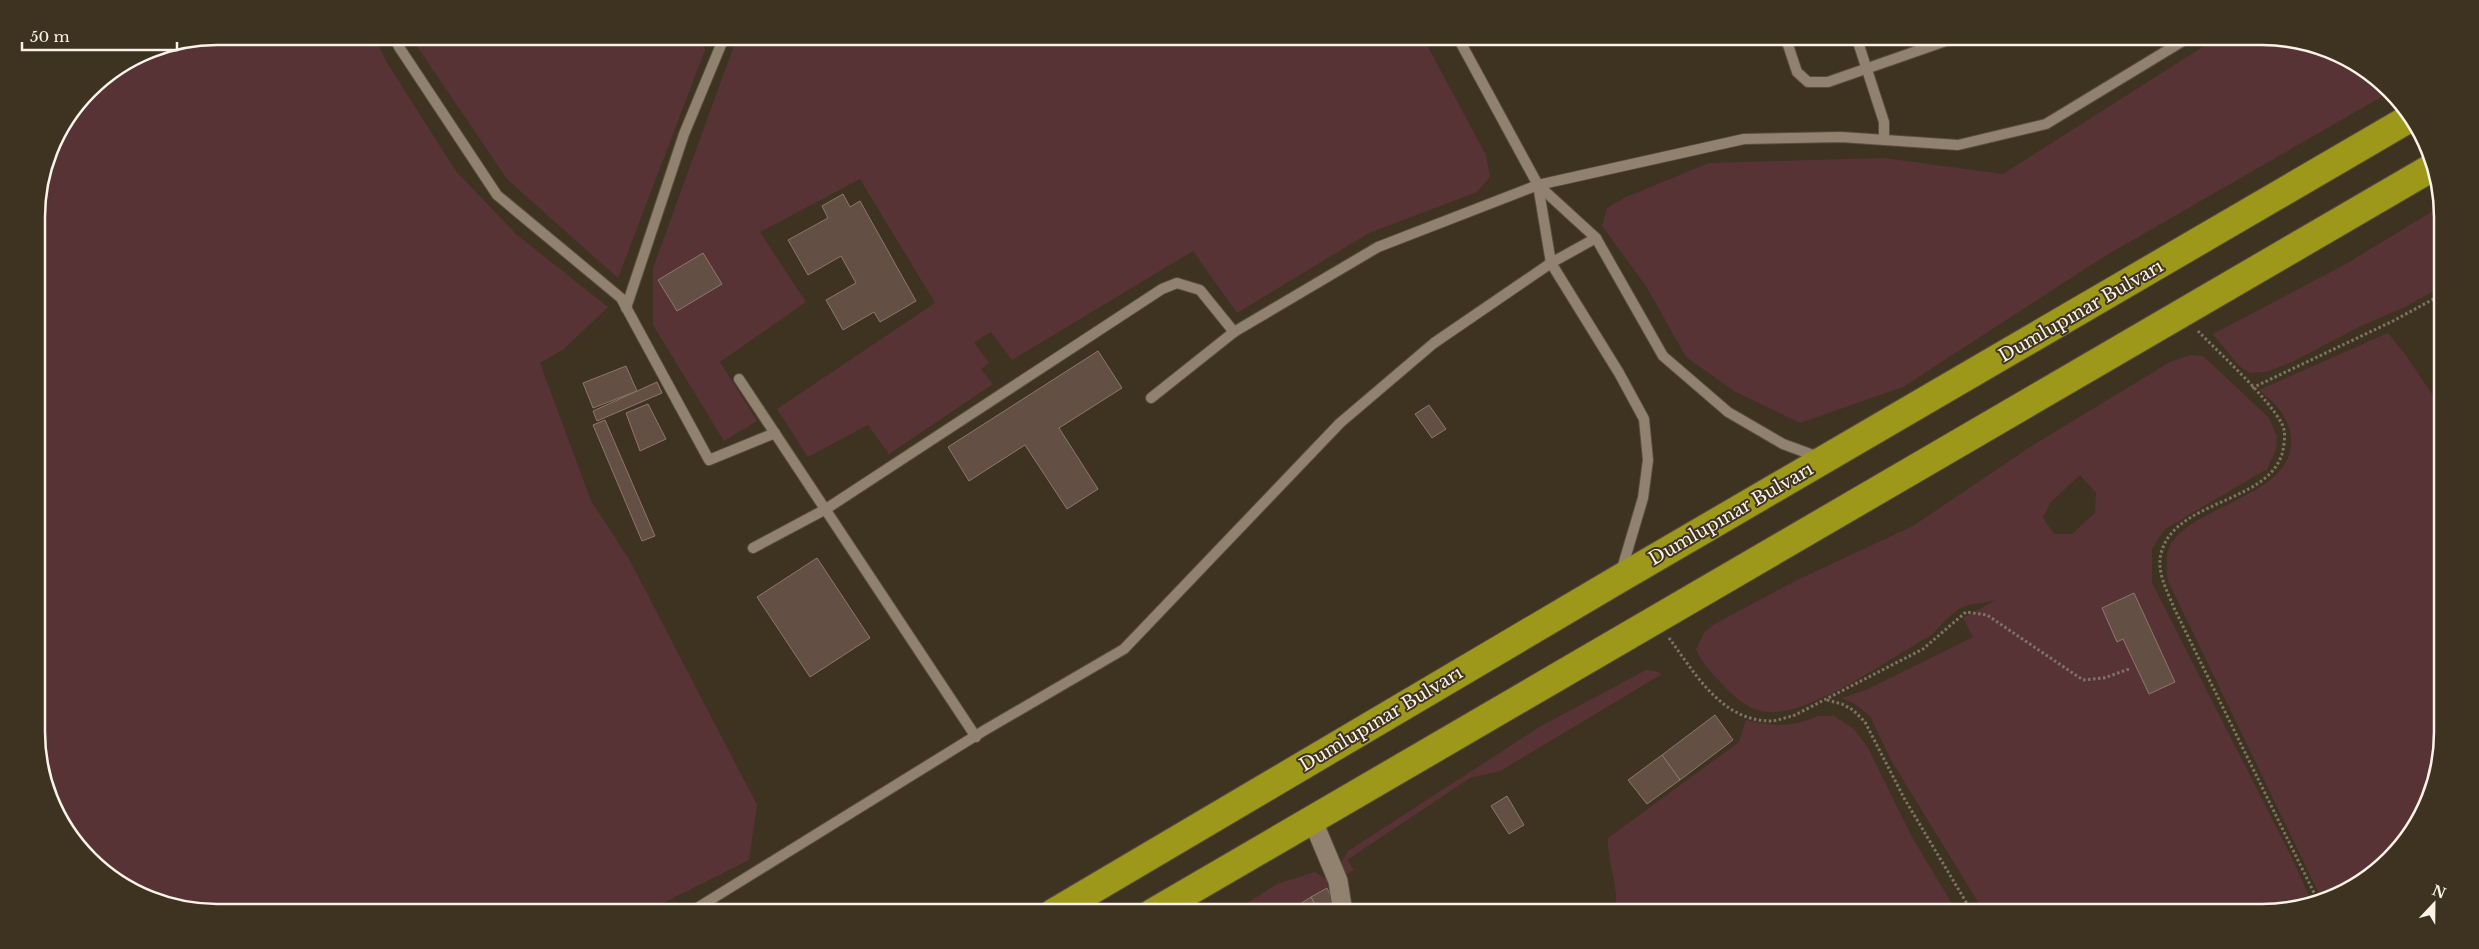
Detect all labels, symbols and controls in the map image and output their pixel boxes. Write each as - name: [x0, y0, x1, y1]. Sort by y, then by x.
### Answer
- scale bar: [22, 20, 178, 52]
- text: 50 m: [30, 27, 70, 46]
- street label: Dumlupınar Bulvarı: [1995, 255, 2167, 367]
- street label: Dumlupınar Bulvarı: [1645, 458, 1817, 570]
- street label: Dumlupınar Bulvarı: [1296, 662, 1466, 776]
- north arrow: [2409, 879, 2459, 929]
- text: N: [2429, 881, 2448, 903]

